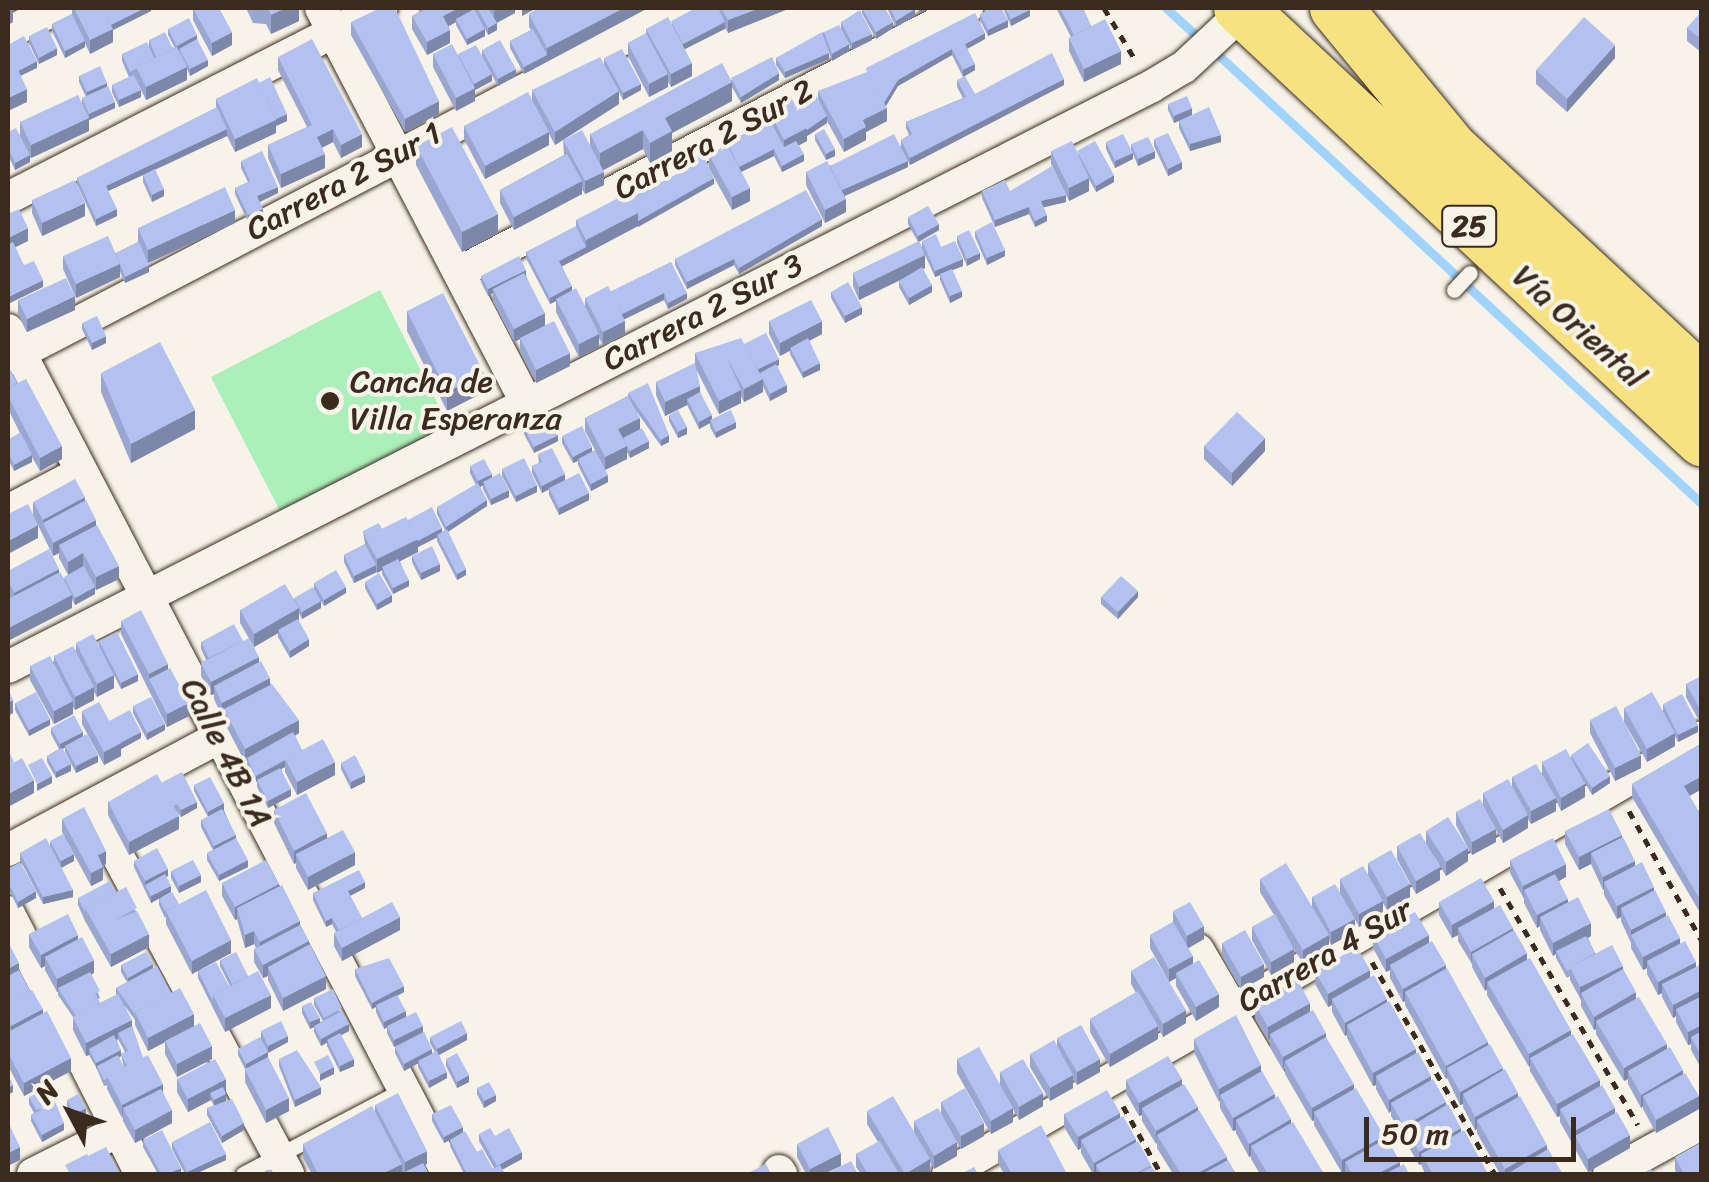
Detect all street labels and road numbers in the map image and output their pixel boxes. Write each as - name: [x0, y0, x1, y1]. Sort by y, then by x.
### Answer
- street label: Carrera 2 Sur 2: [608, 71, 820, 209]
- street label: Carrera 2 Sur 1: [240, 114, 448, 250]
- road number: 25: [1439, 201, 1499, 251]
- street label: Carrera 2 Sur 3: [597, 246, 809, 380]
- street label: Vía Oriental: [1504, 257, 1654, 397]
- street label: Calle 4B 1A: [172, 672, 280, 834]
- street label: Carrera 4 Sur: [1231, 891, 1419, 1021]

